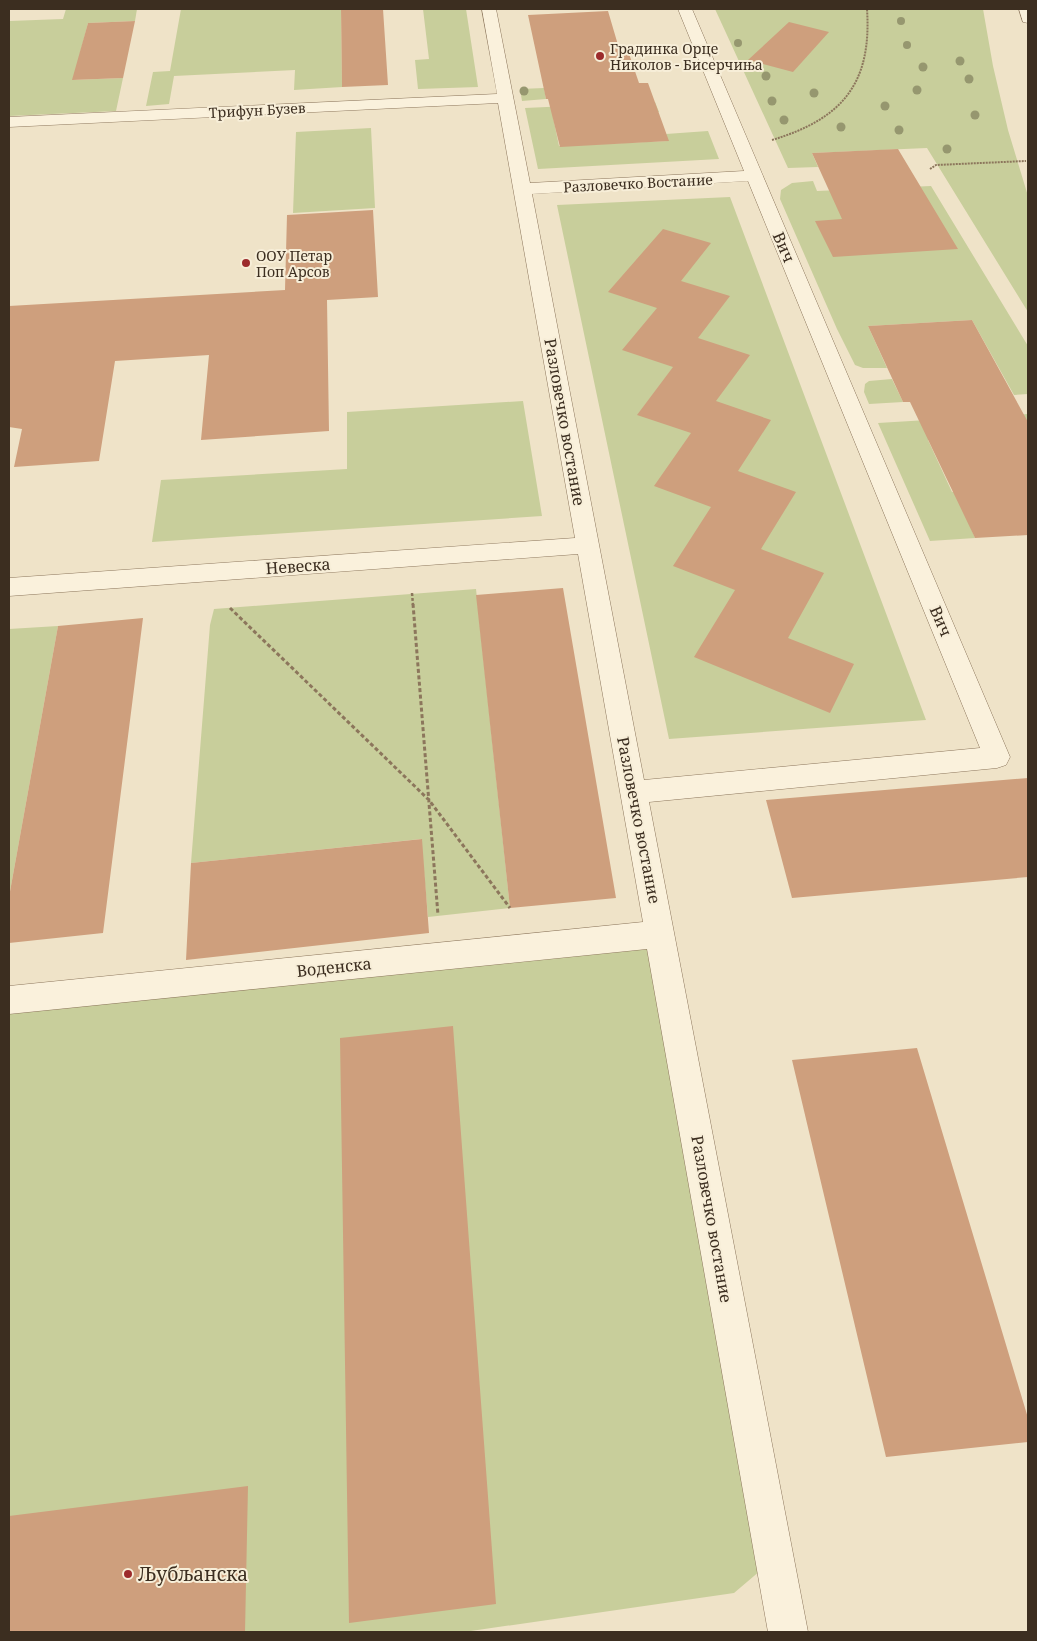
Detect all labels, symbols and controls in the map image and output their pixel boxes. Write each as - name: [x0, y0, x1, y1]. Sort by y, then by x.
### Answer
- place label: Градинка Орце Николов - Бисерчиња: [610, 39, 763, 74]
- marker: Градинка Орце Николов - Бисерчиња: [594, 50, 606, 62]
- street label: Трифун Бузев: [208, 98, 306, 122]
- street label: Разловечко Востание: [563, 170, 713, 196]
- street label: Вич: [768, 228, 800, 266]
- place label: ООУ Петар Поп Арсов: [256, 246, 332, 281]
- marker: ООУ Петар Поп Арсов: [240, 257, 252, 269]
- street label: Разловечко востание: [539, 337, 591, 507]
- street label: Невеска: [265, 553, 331, 579]
- street label: Вич: [925, 602, 957, 640]
- street label: Разловечко востание: [612, 735, 666, 905]
- street label: Воденска: [295, 952, 373, 982]
- street label: Разловечко востание: [686, 1134, 738, 1304]
- place label: Љубљанска: [138, 1561, 248, 1587]
- marker: Љубљанска: [122, 1568, 134, 1580]

